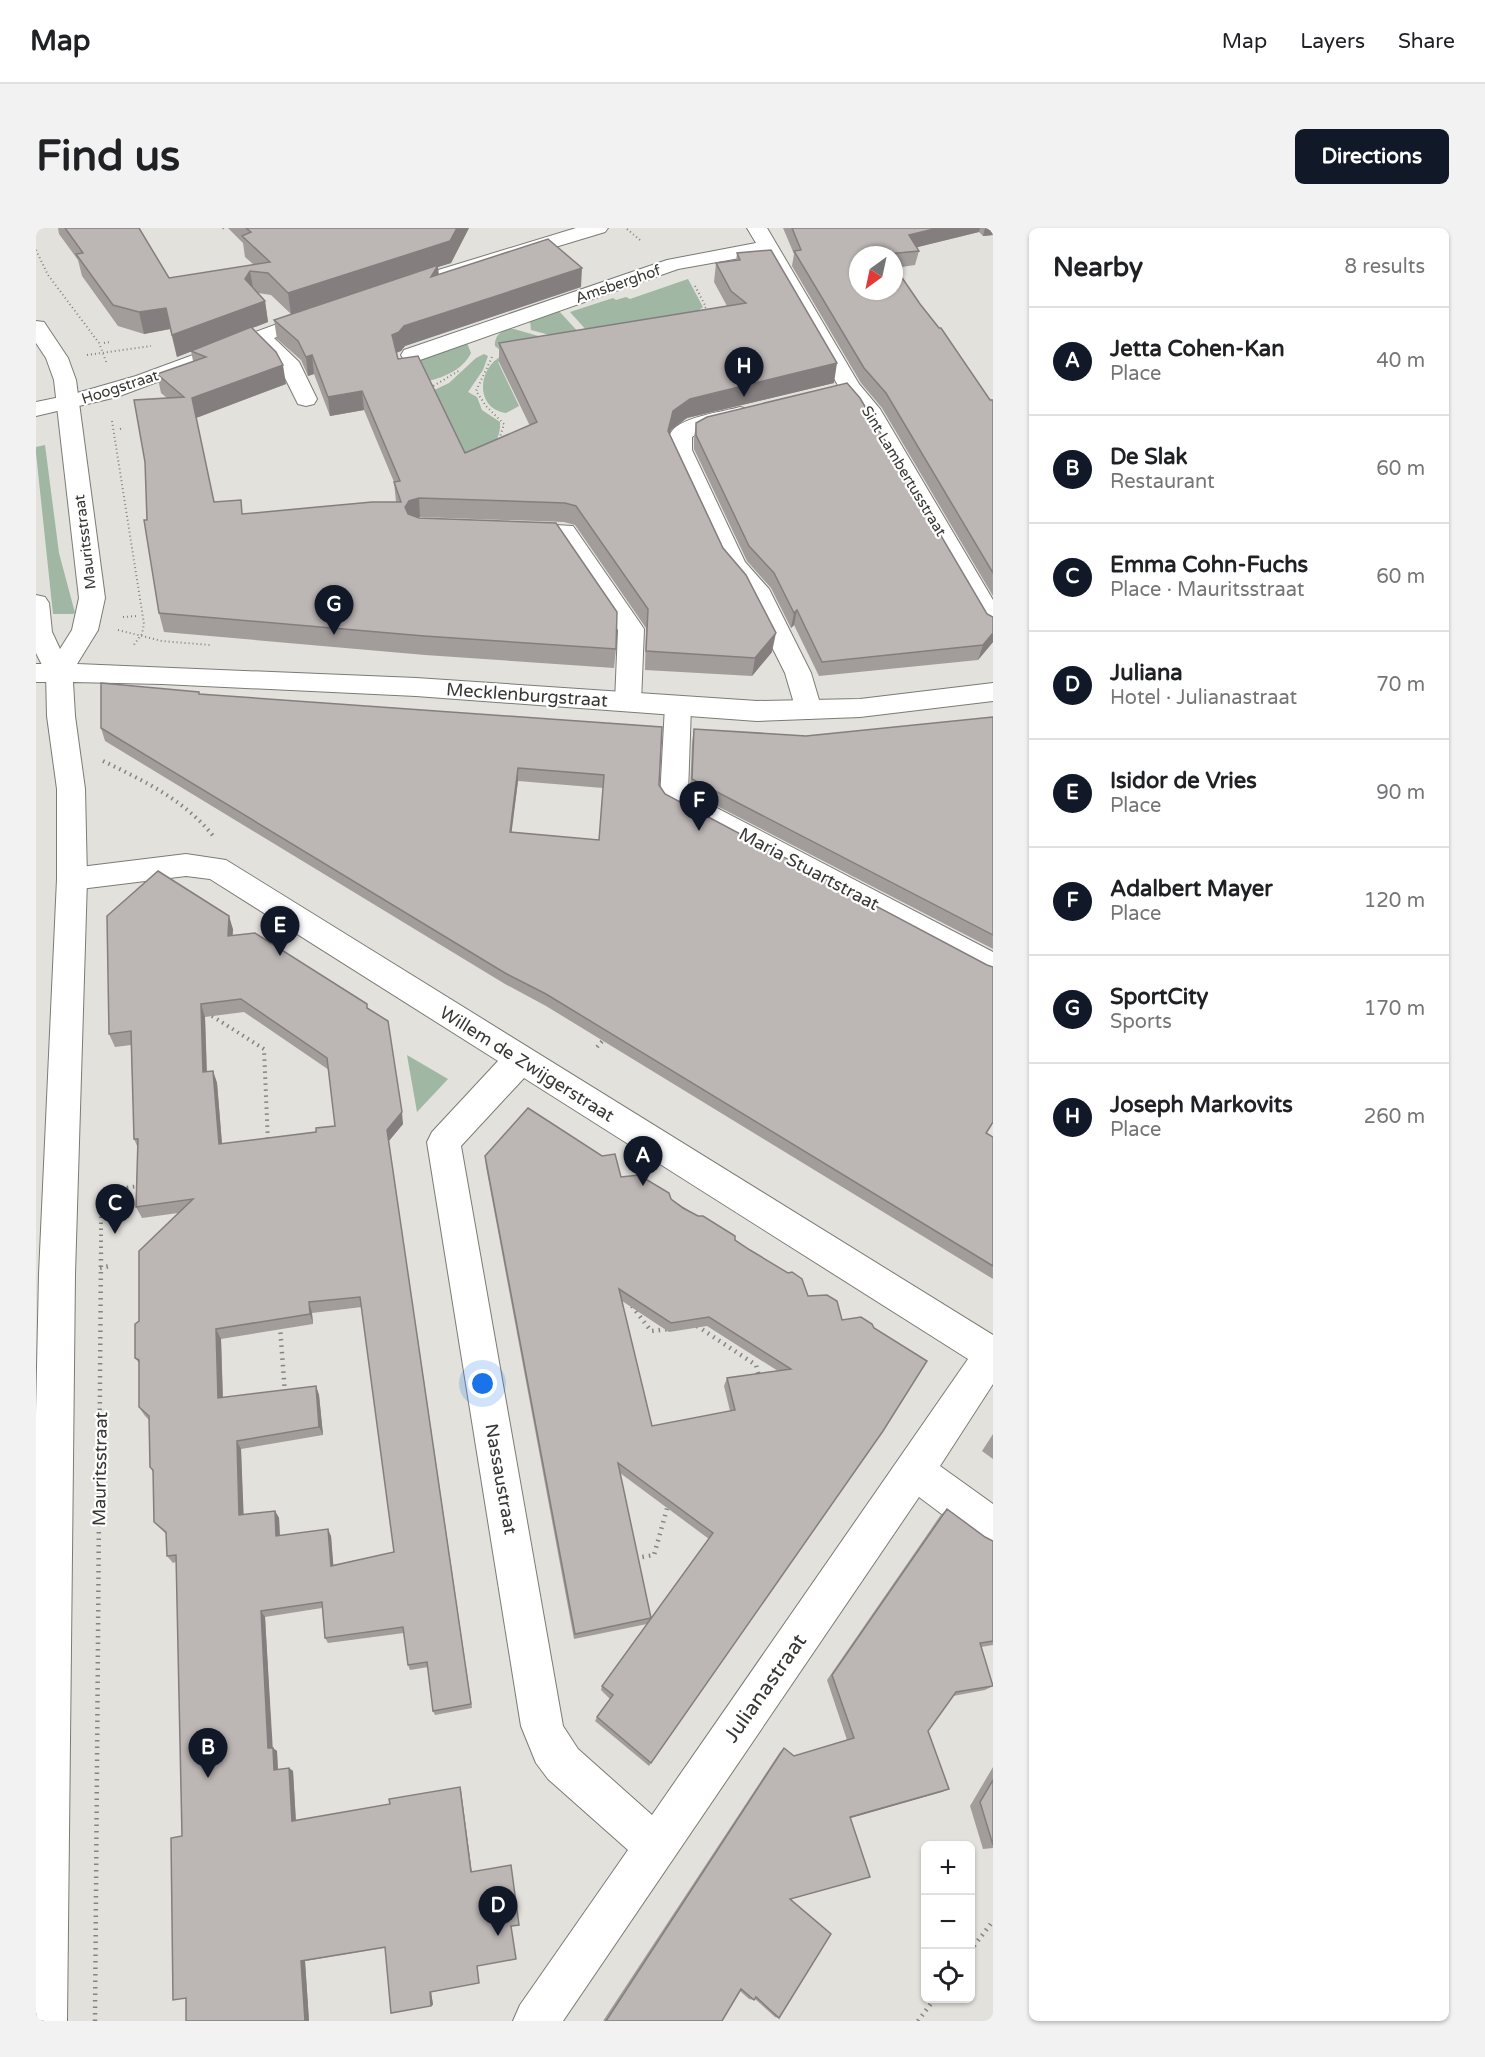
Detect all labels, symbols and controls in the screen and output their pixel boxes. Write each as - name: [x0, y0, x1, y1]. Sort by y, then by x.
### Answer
- text: Map: [30, 24, 90, 58]
- text: Map: [1222, 29, 1267, 54]
- text: Layers: [1300, 29, 1365, 54]
- text: Share: [1398, 29, 1455, 54]
- button: Directions: [1295, 129, 1449, 184]
- text: Find us: [36, 131, 180, 182]
- north arrow: [849, 246, 903, 300]
- text: Nearby: [1053, 252, 1143, 283]
- text: 8 results: [1345, 255, 1425, 279]
- street label: Amsberghof: [573, 261, 663, 307]
- text: Jetta Cohen-Kan: [1110, 336, 1285, 362]
- pin: H: [724, 348, 764, 397]
- text: A: [1065, 349, 1080, 373]
- text: 40 m: [1376, 349, 1425, 373]
- text: Place: [1110, 362, 1161, 386]
- street label: Hoogstraat: [79, 366, 161, 408]
- street label: Sint Lambertusstraat: [858, 402, 950, 540]
- text: De Slak: [1110, 444, 1187, 470]
- text: B: [1066, 457, 1079, 481]
- text: 60 m: [1376, 457, 1425, 481]
- text: Restaurant: [1110, 470, 1215, 494]
- street label: Mauritsstraat: [70, 493, 100, 590]
- text: Emma Cohn-Fuchs: [1110, 552, 1308, 578]
- text: C: [1066, 565, 1079, 589]
- text: 60 m: [1376, 565, 1425, 589]
- text: Place · Mauritsstraat: [1110, 578, 1304, 602]
- pin: G: [314, 586, 354, 635]
- text: Juliana: [1110, 660, 1183, 686]
- text: D: [1065, 673, 1080, 697]
- text: 70 m: [1376, 673, 1425, 697]
- street label: Mecklenburgstraat: [445, 678, 609, 712]
- text: Hotel · Julianastraat: [1110, 686, 1297, 710]
- text: Isidor de Vries: [1110, 768, 1257, 794]
- text: E: [1066, 781, 1079, 805]
- text: 90 m: [1376, 781, 1425, 805]
- pin: F: [680, 782, 718, 831]
- text: Place: [1110, 794, 1161, 818]
- street label: Maria Stuartstraat: [735, 823, 883, 915]
- text: Adalbert Mayer: [1110, 876, 1273, 902]
- text: F: [1066, 889, 1079, 913]
- text: 120 m: [1364, 889, 1425, 913]
- text: Place: [1110, 902, 1161, 926]
- pin: E: [260, 906, 300, 956]
- text: SportCity: [1110, 984, 1208, 1010]
- text: G: [1065, 997, 1080, 1021]
- text: 170 m: [1364, 997, 1425, 1021]
- street label: Willem de Zwijgerstraat: [436, 1001, 618, 1127]
- text: Sports: [1110, 1010, 1172, 1034]
- text: Joseph Markovits: [1110, 1092, 1293, 1118]
- text: H: [1065, 1105, 1080, 1129]
- text: 260 m: [1364, 1105, 1425, 1129]
- text: Place: [1110, 1118, 1161, 1142]
- pin: A: [624, 1136, 662, 1186]
- pin: C: [96, 1184, 134, 1234]
- your location: [468, 1369, 497, 1398]
- street label: Mauritsstraat: [88, 1411, 112, 1526]
- street label: Nassaustraat: [480, 1422, 522, 1536]
- street label: Julianastraat: [719, 1629, 812, 1747]
- pin: B: [188, 1728, 228, 1778]
- map controls: [921, 1841, 975, 2003]
- button: +: [921, 1841, 975, 1895]
- pin: D: [478, 1886, 518, 1936]
- button: −: [921, 1895, 975, 1949]
- button: locate: [921, 1949, 975, 2003]

